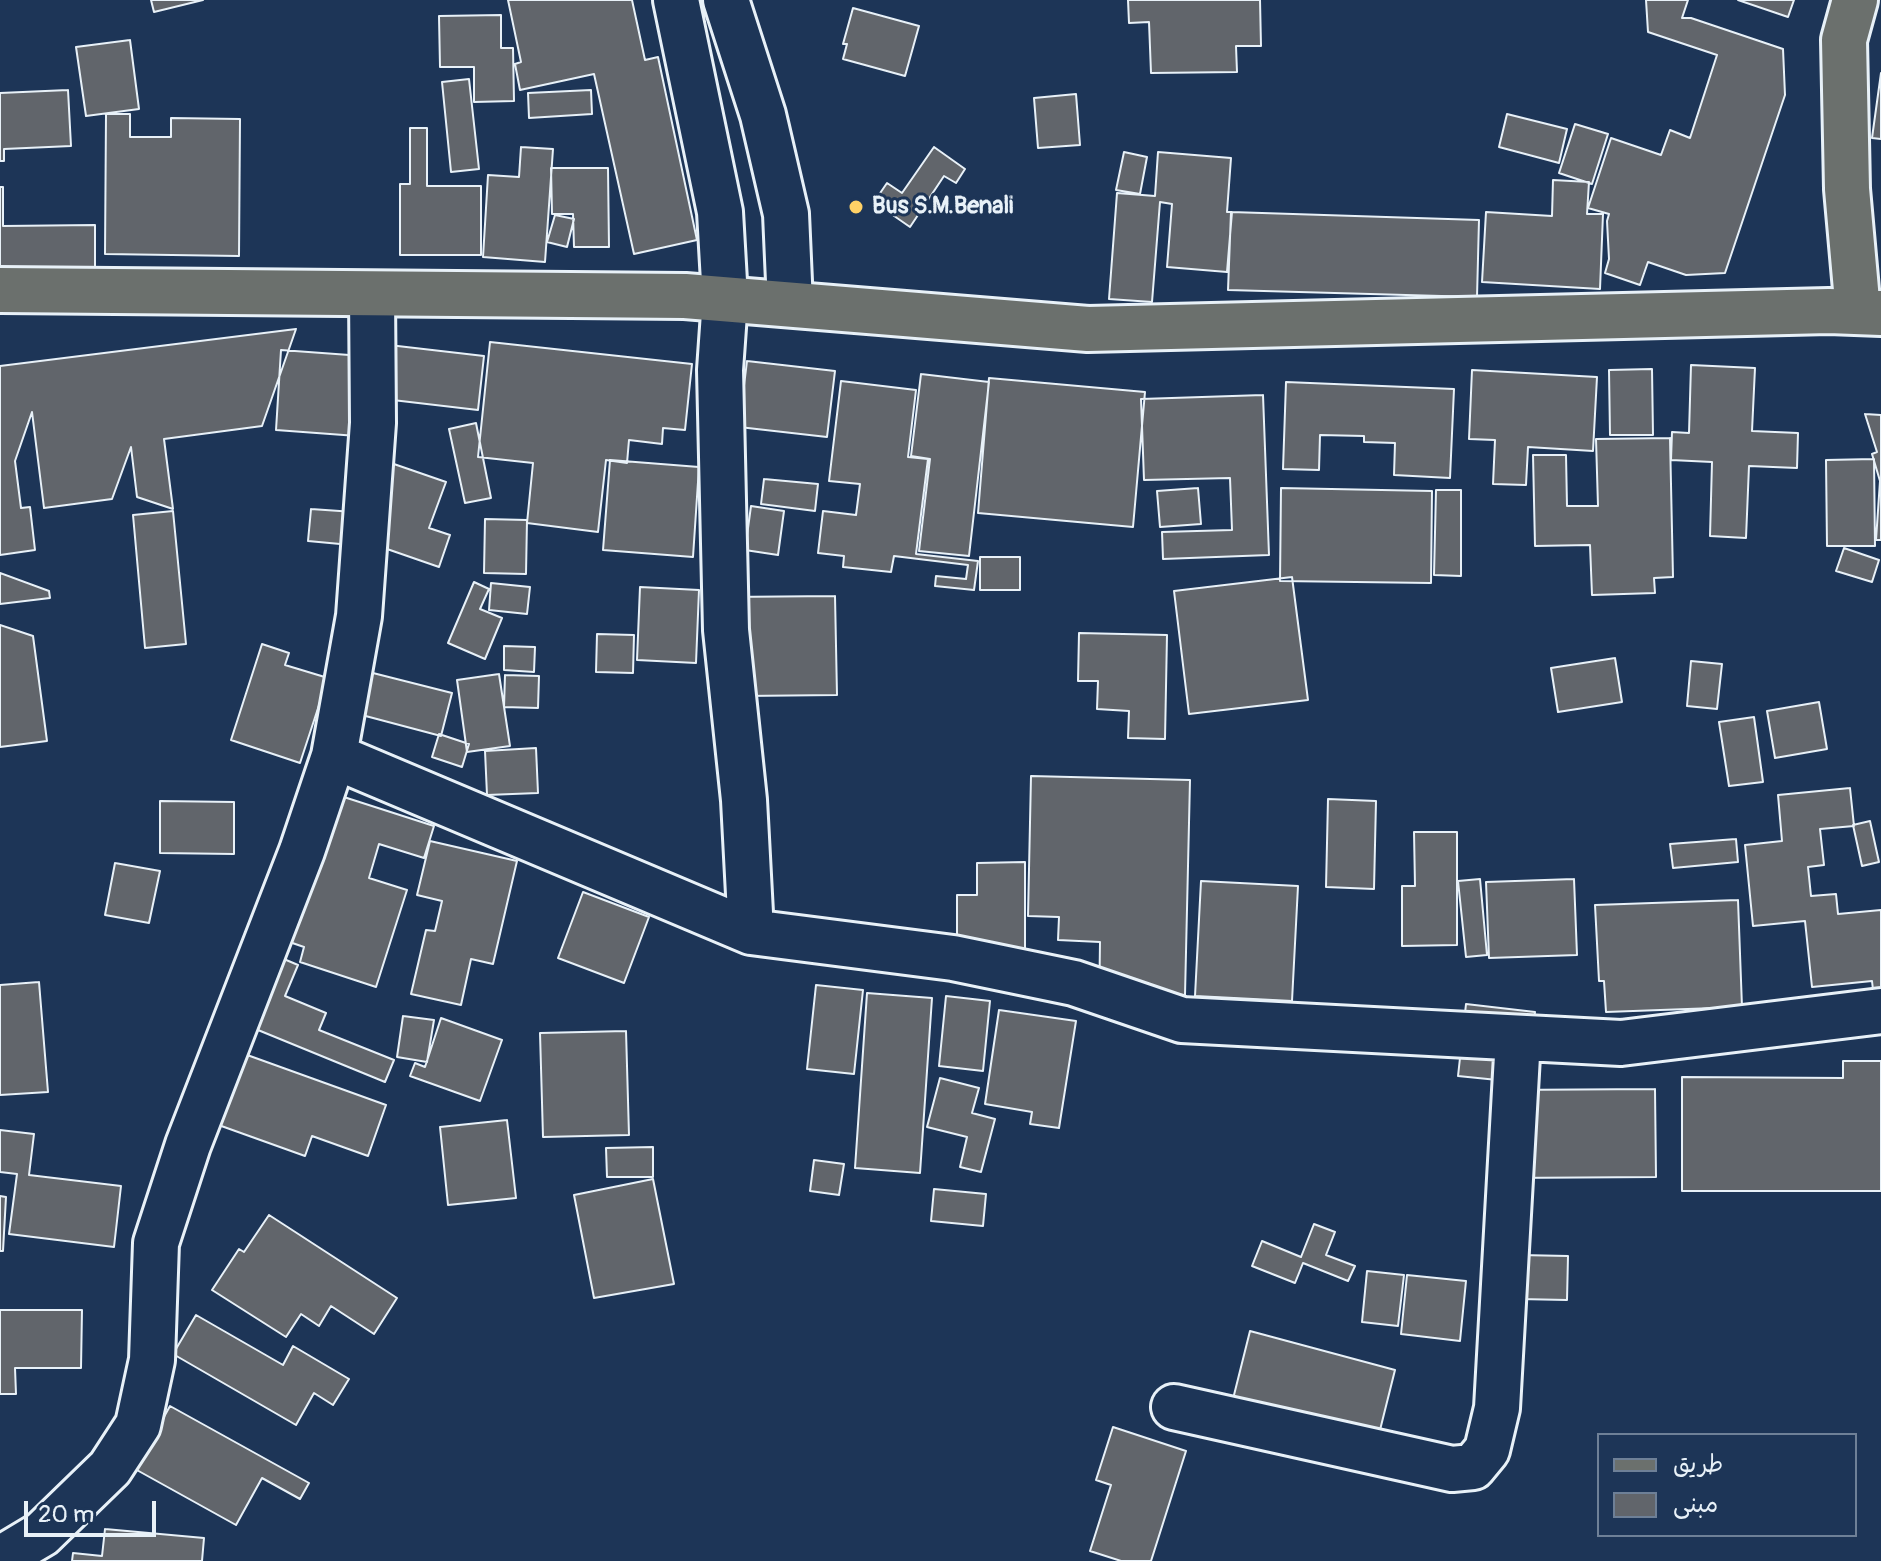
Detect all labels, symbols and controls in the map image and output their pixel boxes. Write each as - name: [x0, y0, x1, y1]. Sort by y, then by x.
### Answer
- place label: Bus S.M.Benali: [872, 193, 1013, 221]
- marker: Bus S.M.Benali: [847, 198, 865, 216]
- legend: [1597, 1433, 1857, 1537]
- text: طريق: [1673, 1450, 1723, 1479]
- scale bar: [28, 1485, 160, 1535]
- text: مبنى: [1673, 1490, 1718, 1519]
- text: 20 m: [38, 1500, 94, 1529]

